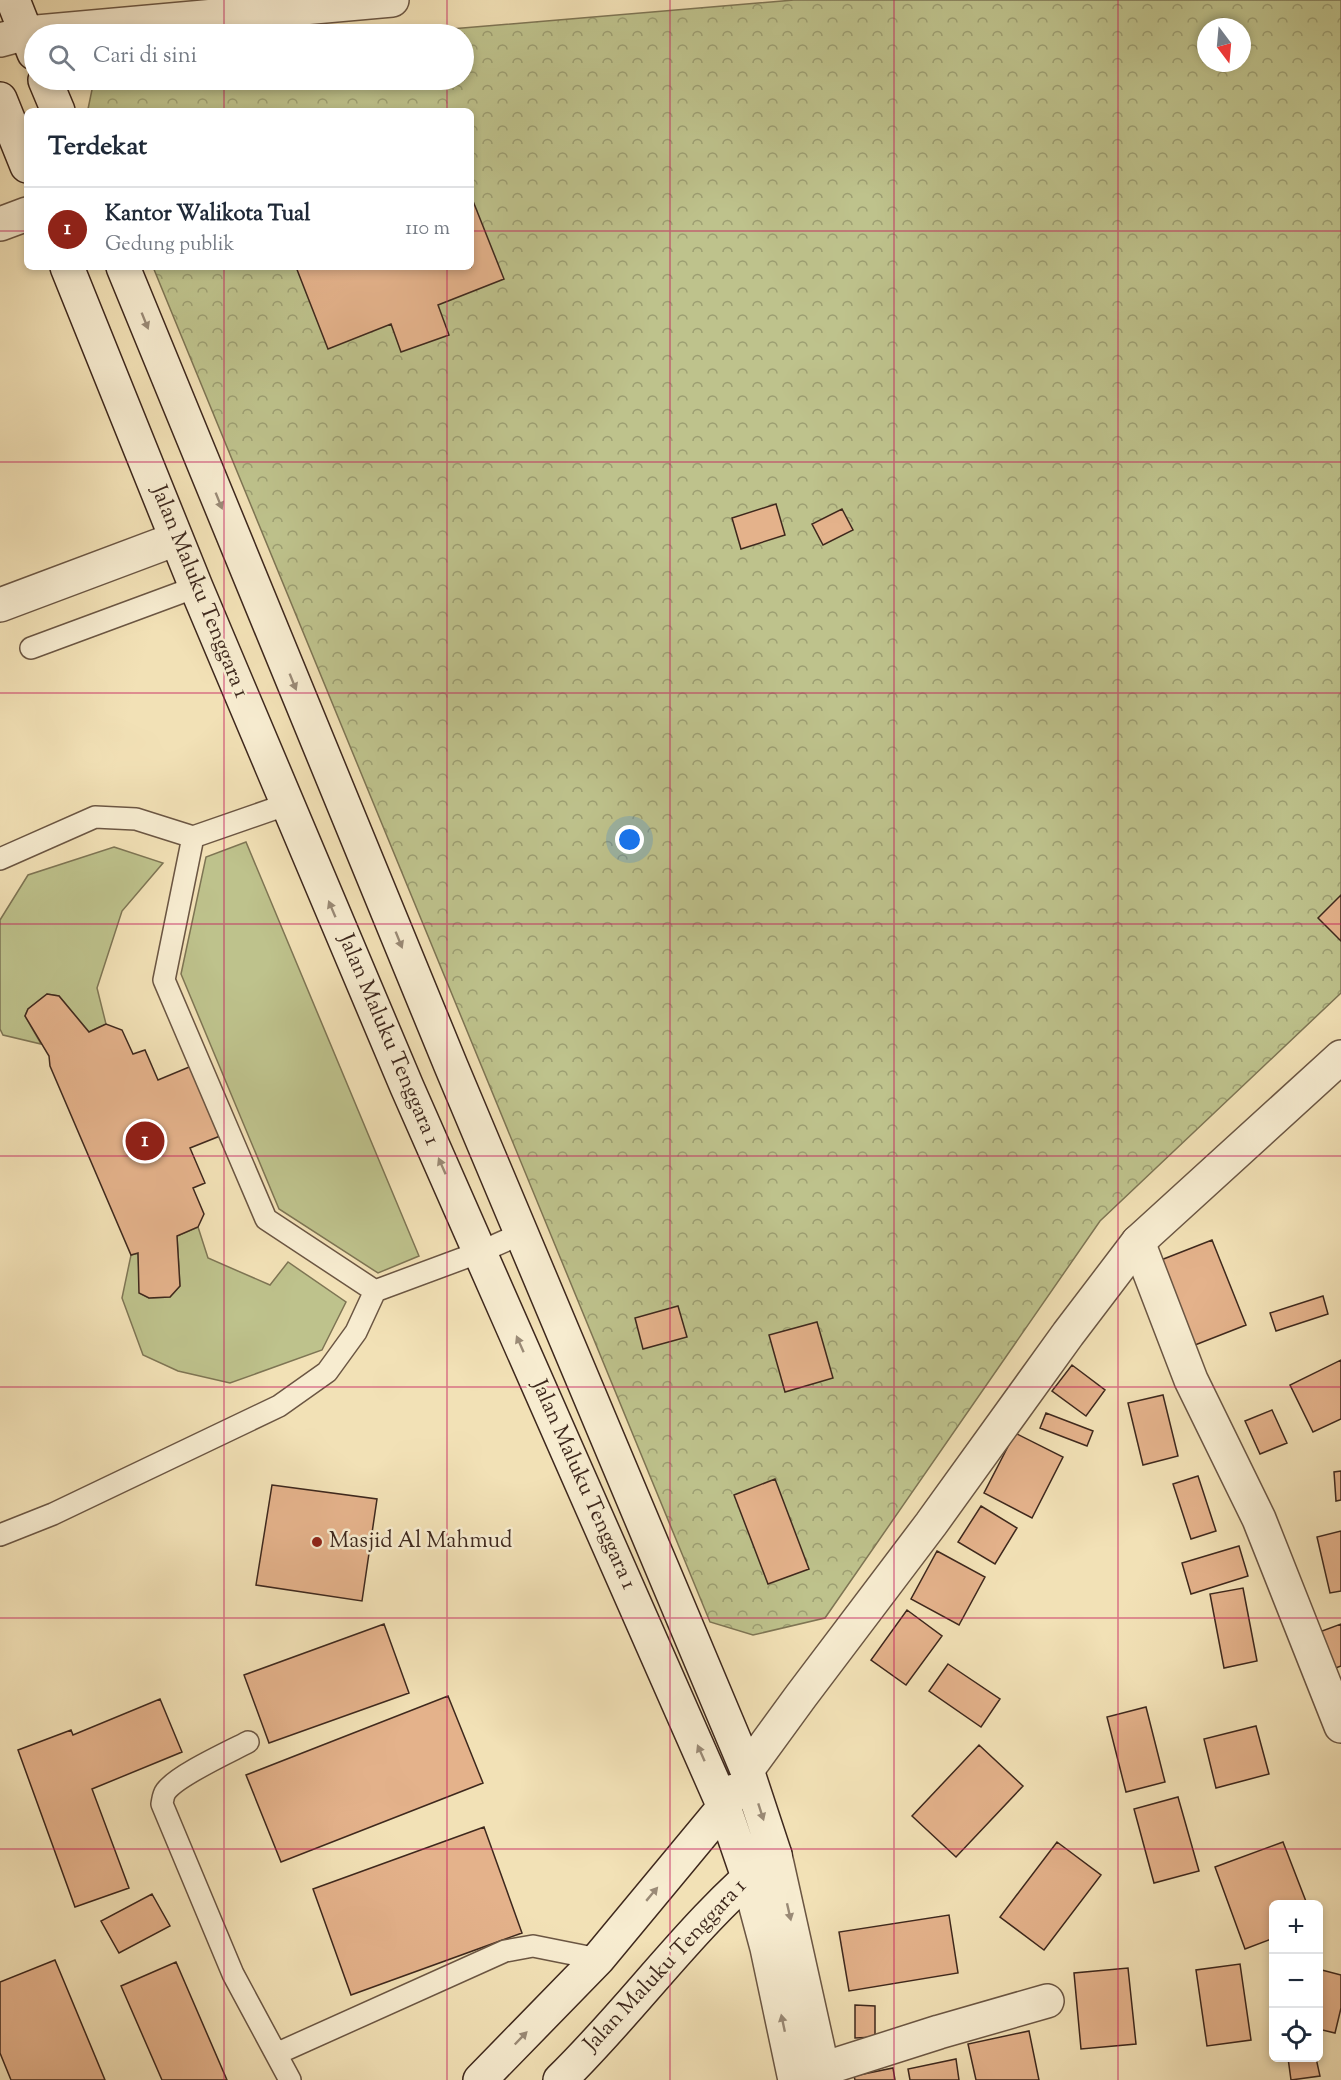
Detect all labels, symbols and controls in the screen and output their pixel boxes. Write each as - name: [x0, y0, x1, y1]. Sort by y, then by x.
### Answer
- north arrow: [1197, 18, 1251, 72]
- search box: [24, 24, 474, 90]
- icon: search: [45, 41, 78, 74]
- text: Cari di sini: [93, 41, 197, 73]
- text: Terdekat: [48, 129, 147, 166]
- text: Kantor Walikota Tual: [105, 199, 310, 231]
- text: 1: [64, 215, 71, 244]
- text: 110 m: [405, 215, 450, 244]
- text: Gedung publik: [105, 231, 234, 260]
- one-way arrow: [141, 312, 150, 330]
- street label: Jalan Maluku Tenggara 1: [141, 480, 256, 704]
- one-way arrow: [214, 493, 224, 511]
- one-way arrow: [289, 673, 298, 691]
- your location: [615, 825, 644, 854]
- one-way arrow: [327, 900, 337, 918]
- street label: Jalan Maluku Tenggara 1: [329, 928, 447, 1151]
- one-way arrow: [394, 931, 404, 949]
- pin: 1: [126, 1118, 164, 1164]
- one-way arrow: [437, 1157, 446, 1174]
- one-way arrow: [516, 1336, 525, 1353]
- street label: Jalan Maluku Tenggara 1: [522, 1374, 644, 1596]
- place label: Masjid Al Mahmud: [329, 1526, 512, 1558]
- marker: Masjid Al Mahmud: [310, 1535, 324, 1549]
- one-way arrow: [696, 1745, 705, 1762]
- one-way arrow: [757, 1804, 767, 1822]
- street label: Jalan Maluku Tenggara 1: [576, 1872, 755, 2061]
- one-way arrow: [645, 1887, 658, 1902]
- map controls: [1269, 1900, 1323, 2062]
- button: +: [1269, 1900, 1323, 1954]
- one-way arrow: [784, 1903, 794, 1921]
- button: −: [1269, 1954, 1323, 2008]
- button: locate: [1269, 2008, 1323, 2062]
- one-way arrow: [778, 2013, 787, 2032]
- one-way arrow: [514, 2031, 527, 2046]

